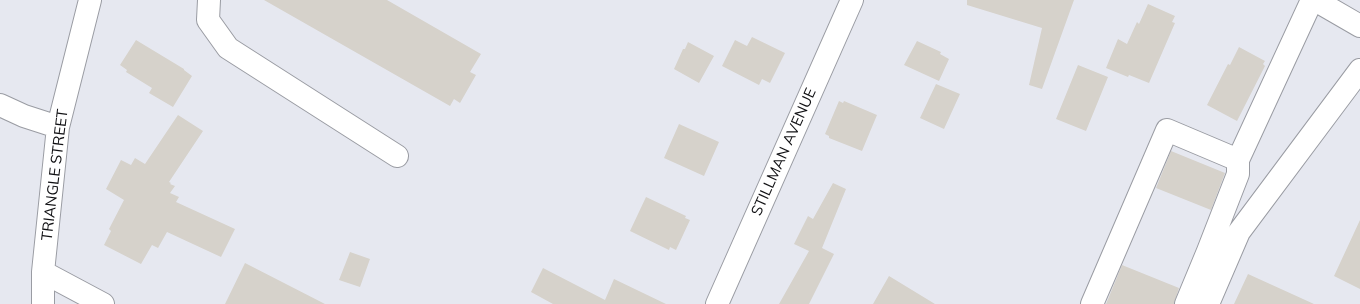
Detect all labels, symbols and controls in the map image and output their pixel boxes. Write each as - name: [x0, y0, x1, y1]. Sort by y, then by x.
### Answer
- street label: STILLMAN AVENUE: [748, 85, 820, 219]
- street label: TRIANGLE STREET: [38, 108, 72, 242]

